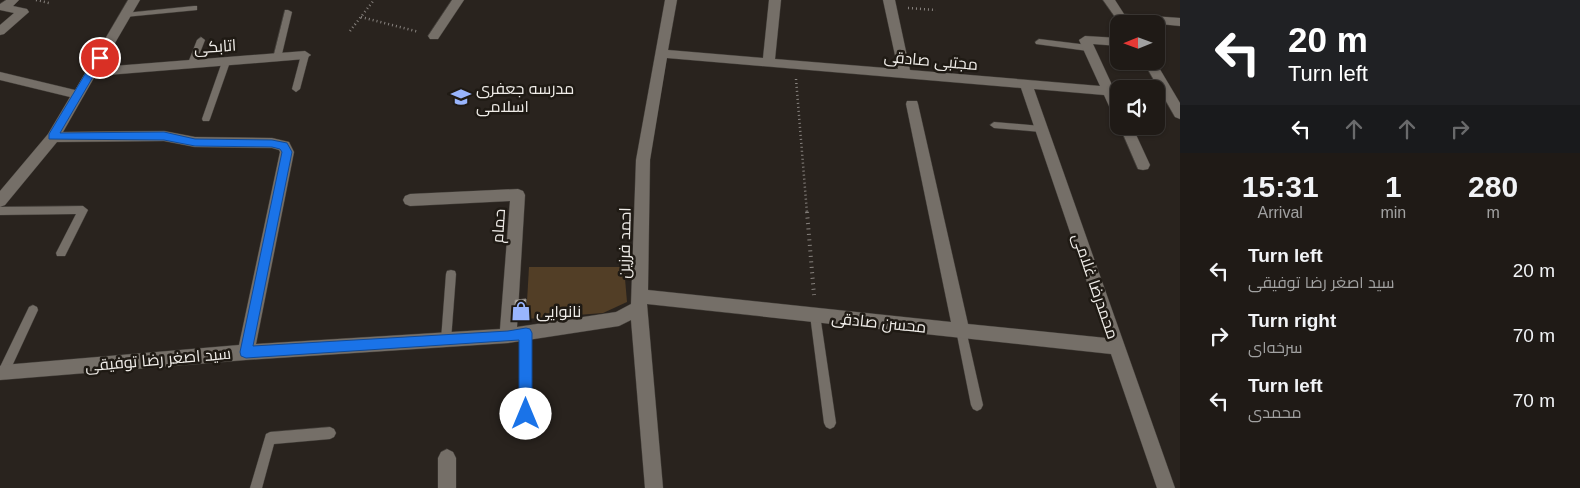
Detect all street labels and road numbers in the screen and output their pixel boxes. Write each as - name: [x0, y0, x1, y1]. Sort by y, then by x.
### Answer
- street label: اتابکی: [193, 37, 237, 58]
- street label: مجتبی صادقی: [883, 48, 979, 75]
- street label: احمد فرزین: [615, 207, 636, 279]
- street label: حمام: [489, 208, 511, 244]
- street label: محمدرضا غلامی: [1068, 231, 1122, 342]
- street label: محسن صادقی: [830, 309, 927, 338]
- street label: سید اصغر رضا توفیقی: [84, 345, 232, 376]

